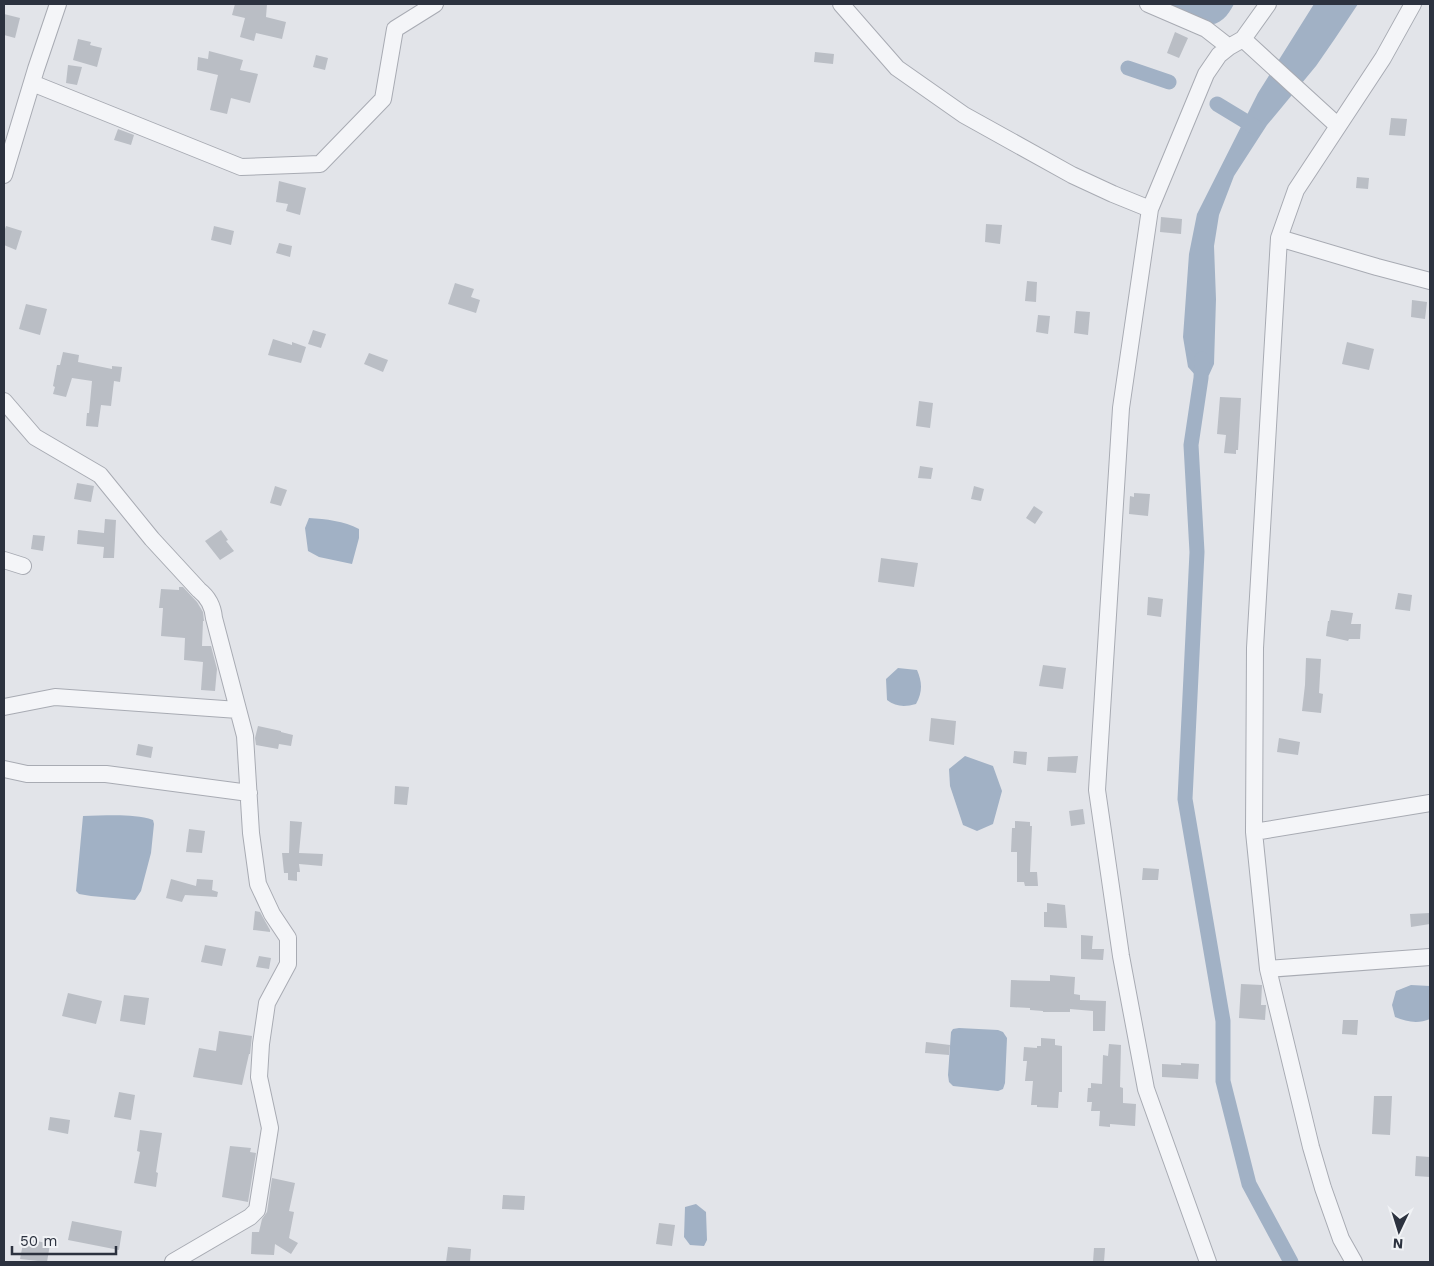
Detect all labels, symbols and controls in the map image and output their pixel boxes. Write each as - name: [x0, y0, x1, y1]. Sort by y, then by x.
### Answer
- north arrow: [1374, 1206, 1424, 1256]
- scale bar: [12, 1224, 116, 1256]
- text: 50 m: [20, 1232, 57, 1250]
- text: N: [1392, 1236, 1404, 1252]

